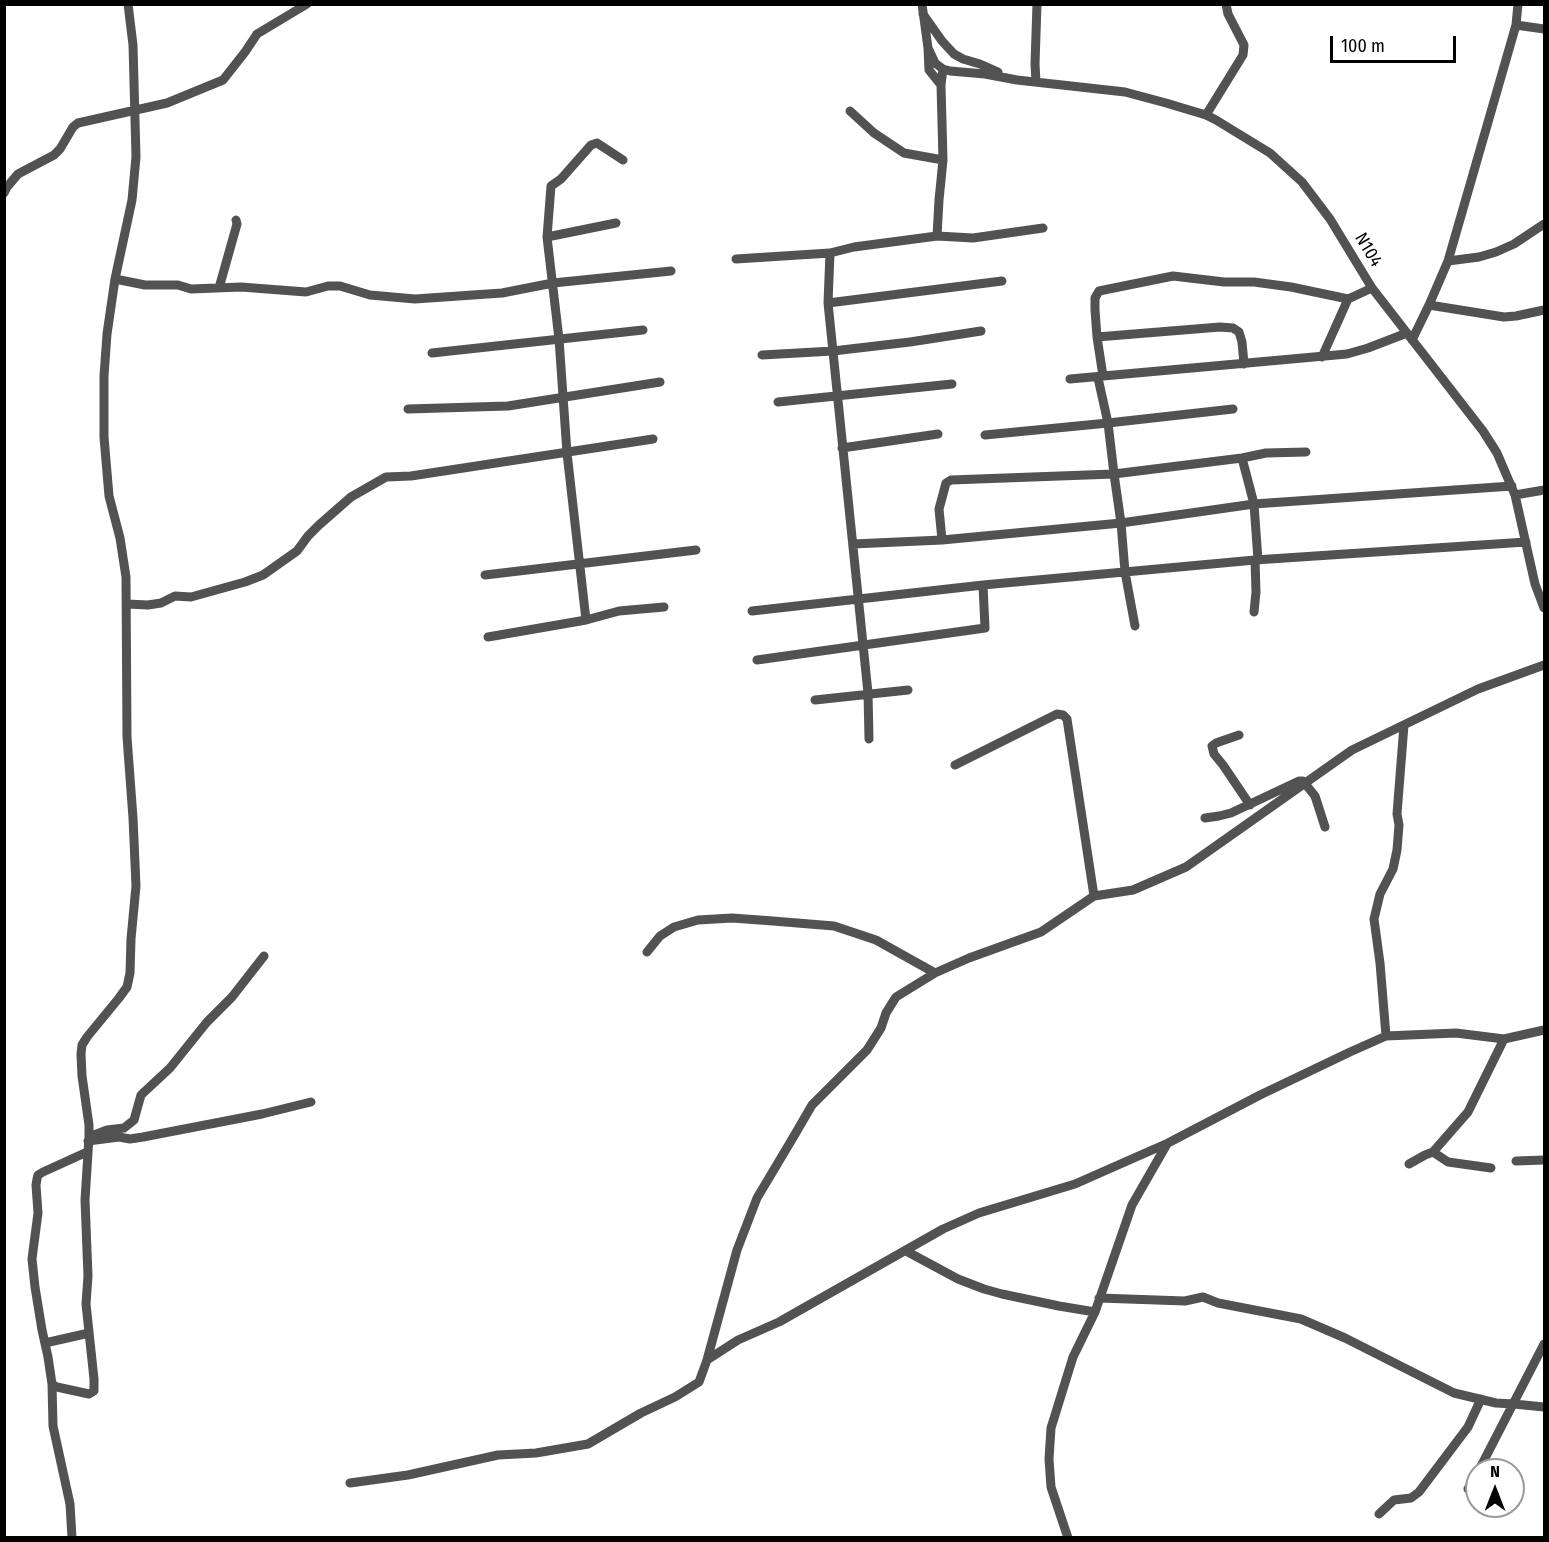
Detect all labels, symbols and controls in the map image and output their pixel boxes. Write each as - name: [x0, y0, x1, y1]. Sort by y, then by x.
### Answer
- scale bar: [1333, 24, 1459, 62]
- text: 100 m: [1341, 35, 1385, 57]
- street label: N104: [1349, 229, 1387, 271]
- north arrow: [1465, 1458, 1525, 1518]
- text: N: [1490, 1462, 1500, 1481]

